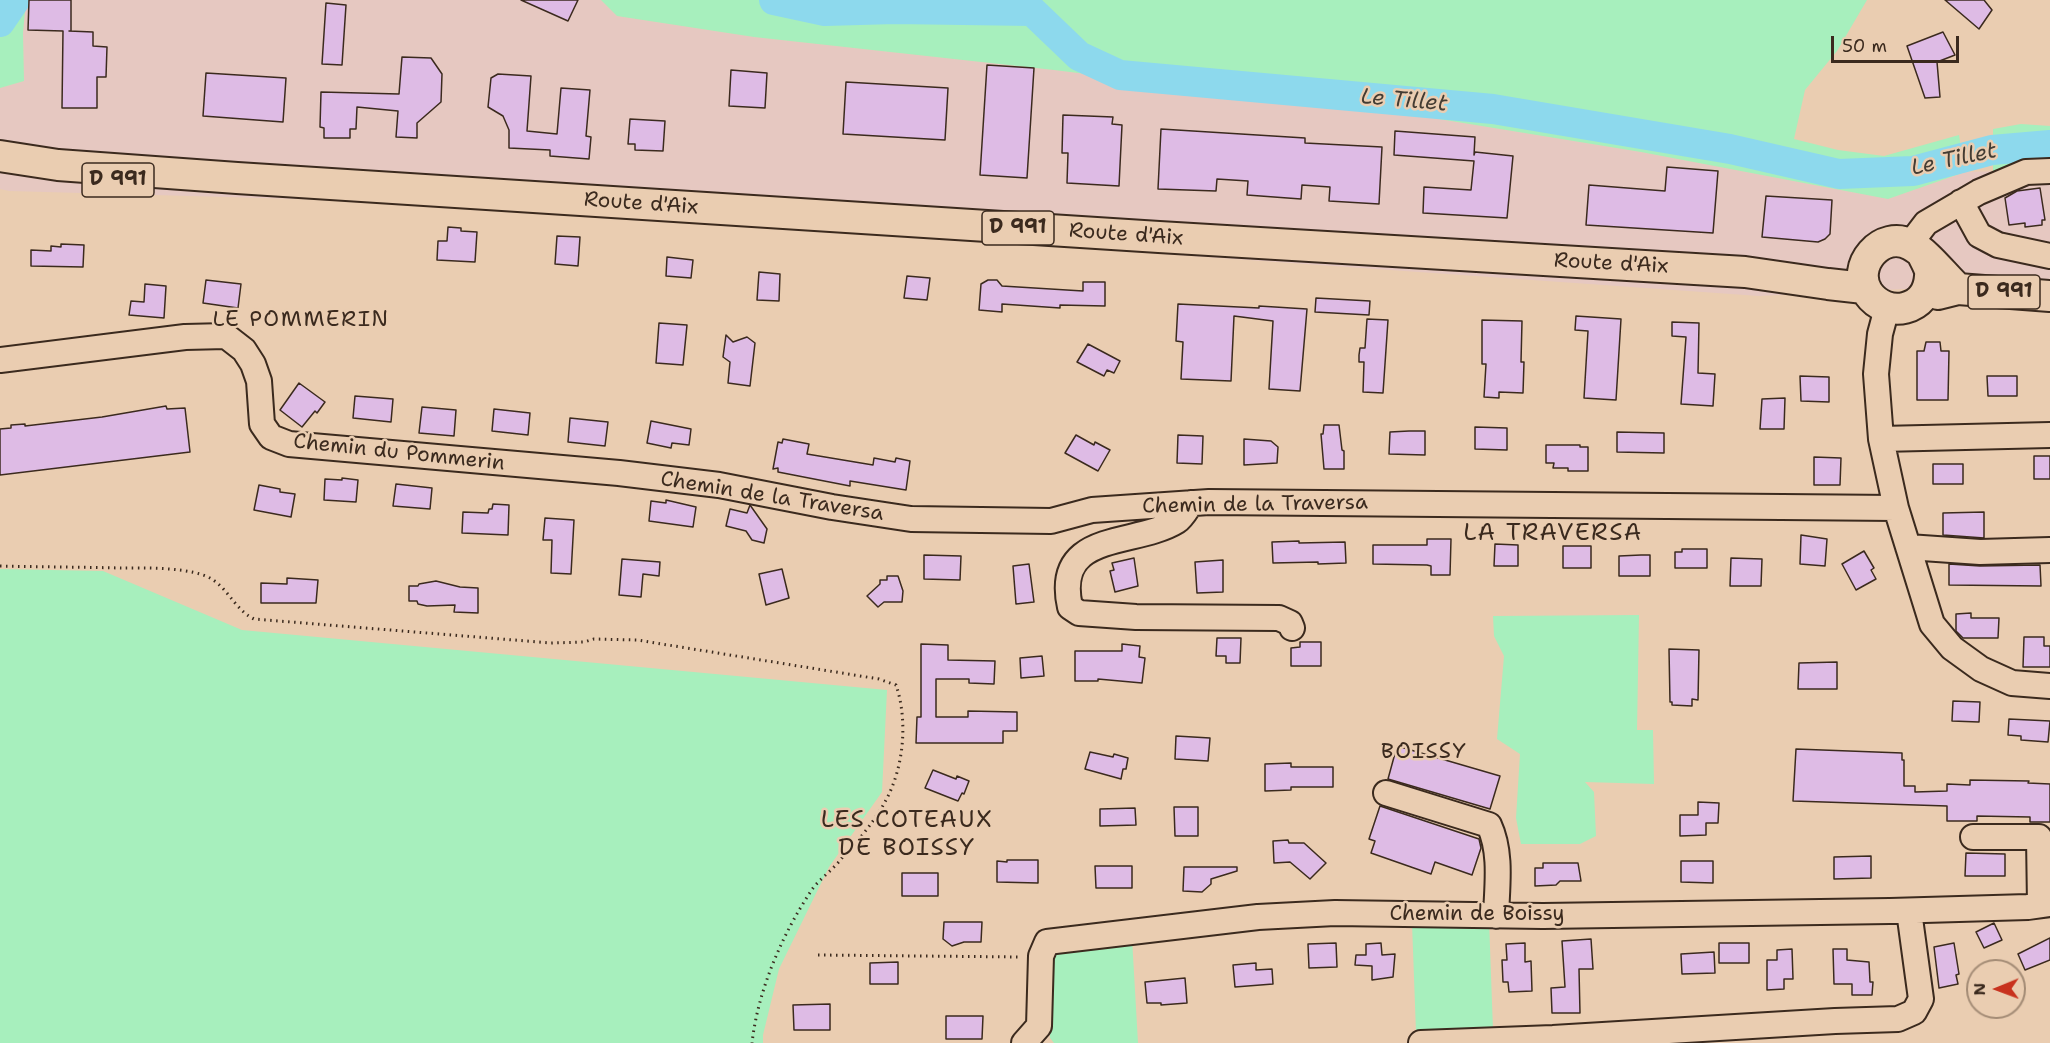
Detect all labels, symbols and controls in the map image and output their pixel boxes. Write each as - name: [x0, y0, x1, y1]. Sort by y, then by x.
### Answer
- scale bar: [1834, 24, 1962, 62]
- text: 50 m: [1842, 34, 1887, 58]
- water label: Le Tillet: [1360, 84, 1448, 118]
- water label: Le Tillet: [1909, 138, 1999, 182]
- road number: D 991: [82, 163, 154, 197]
- street label: Route d'Aix: [583, 187, 699, 221]
- road number: D 991: [982, 211, 1054, 245]
- street label: Route d'Aix: [1068, 218, 1184, 252]
- street label: Route d'Aix: [1553, 248, 1669, 280]
- road number: D 991: [1968, 275, 2040, 309]
- district label: LE POMMERIN: [212, 307, 390, 333]
- street label: Chemin du Pommerin: [292, 429, 506, 477]
- street label: Chemin de la Traversa: [659, 467, 885, 527]
- street label: Chemin de la Traversa: [1142, 490, 1368, 520]
- district label: LA TRAVERSA: [1463, 520, 1643, 548]
- district label: BOISSY: [1381, 739, 1467, 765]
- district label: LES COTEAUX DE BOISSY: [821, 807, 993, 863]
- street label: Chemin de Boissy: [1389, 902, 1565, 928]
- north arrow: [1966, 959, 2026, 1019]
- text: N: [1969, 983, 1990, 996]

